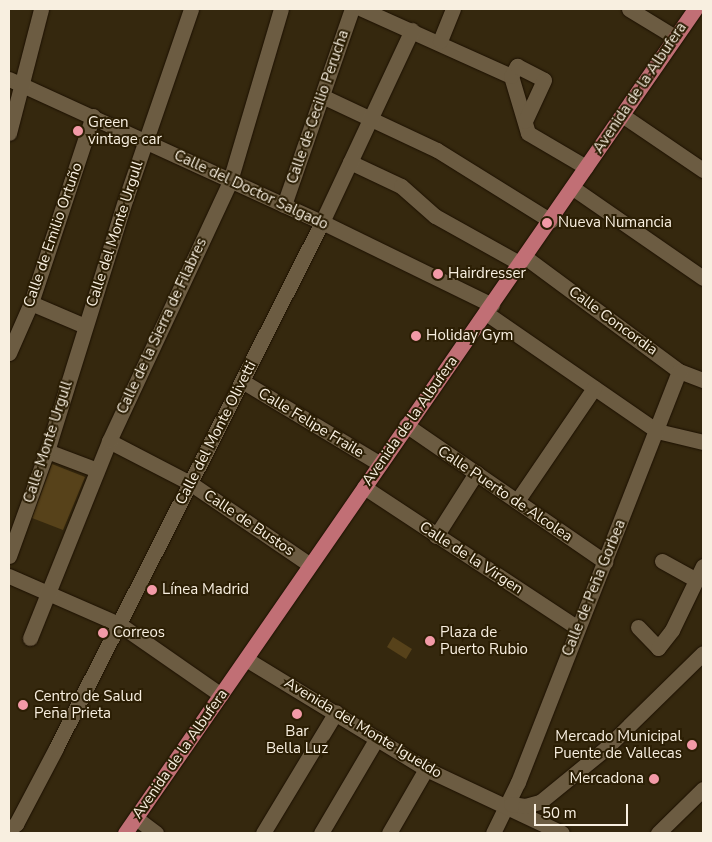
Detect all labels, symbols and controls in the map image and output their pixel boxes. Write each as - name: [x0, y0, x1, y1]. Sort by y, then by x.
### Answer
- street label: Avenida de la Albufera: [589, 19, 691, 157]
- street label: Calle de Cecilio Perucha: [283, 28, 353, 186]
- place label: Green vintage car: [88, 113, 162, 148]
- marker: Green vintage car: [72, 125, 84, 137]
- street label: Calle del Doctor Salgado: [171, 146, 331, 234]
- street label: Calle del Monte Urgull: [83, 159, 147, 309]
- street label: Calle de Emilio Ortuño: [20, 160, 86, 310]
- place label: Nueva Numancia: [558, 214, 672, 232]
- marker: Nueva Numancia: [540, 216, 554, 230]
- street label: Calle de la Sierra de Filabres: [113, 235, 211, 417]
- place label: Hairdresser: [448, 265, 526, 283]
- marker: Hairdresser: [432, 268, 444, 280]
- street label: Calle Concordia: [565, 283, 661, 359]
- place label: Holiday Gym: [426, 327, 513, 345]
- marker: Holiday Gym: [410, 330, 422, 342]
- street label: Avenida de la Albufera: [358, 353, 462, 489]
- street label: Calle del Monte Olivetti: [172, 358, 260, 508]
- street label: Calle Monte Urgull: [20, 379, 76, 505]
- street label: Calle Felipe Fraile: [255, 384, 367, 462]
- street label: Calle Puerto de Alcolea: [434, 442, 576, 546]
- street label: Calle de Bustos: [200, 486, 298, 560]
- street label: Calle de Peña Gorbea: [558, 517, 630, 659]
- street label: Calle de la Virgen: [416, 518, 526, 598]
- place label: Línea Madrid: [162, 581, 249, 599]
- marker: Línea Madrid: [146, 584, 158, 596]
- place label: Plaza de Puerto Rubio: [440, 623, 528, 658]
- place label: Correos: [113, 624, 165, 642]
- marker: Correos: [97, 627, 109, 639]
- marker: Plaza de Puerto Rubio: [424, 635, 436, 647]
- street label: Avenida del Monte Igueldo: [281, 674, 445, 782]
- street label: Avenida de la Albufera: [128, 686, 232, 822]
- place label: Centro de Salud Peña Prieta: [34, 687, 142, 722]
- marker: Centro de Salud Peña Prieta: [16, 698, 30, 712]
- marker: Bar Bella Luz: [291, 708, 303, 720]
- place label: Bar Bella Luz: [266, 722, 328, 757]
- place label: Mercado Municipal Puente de Vallecas: [554, 727, 682, 762]
- marker: Mercado Municipal Puente de Vallecas: [686, 739, 698, 751]
- place label: Mercadona: [570, 770, 644, 788]
- marker: Mercadona: [648, 773, 660, 785]
- scale bar: [537, 794, 631, 826]
- text: 50 m: [542, 803, 577, 823]

